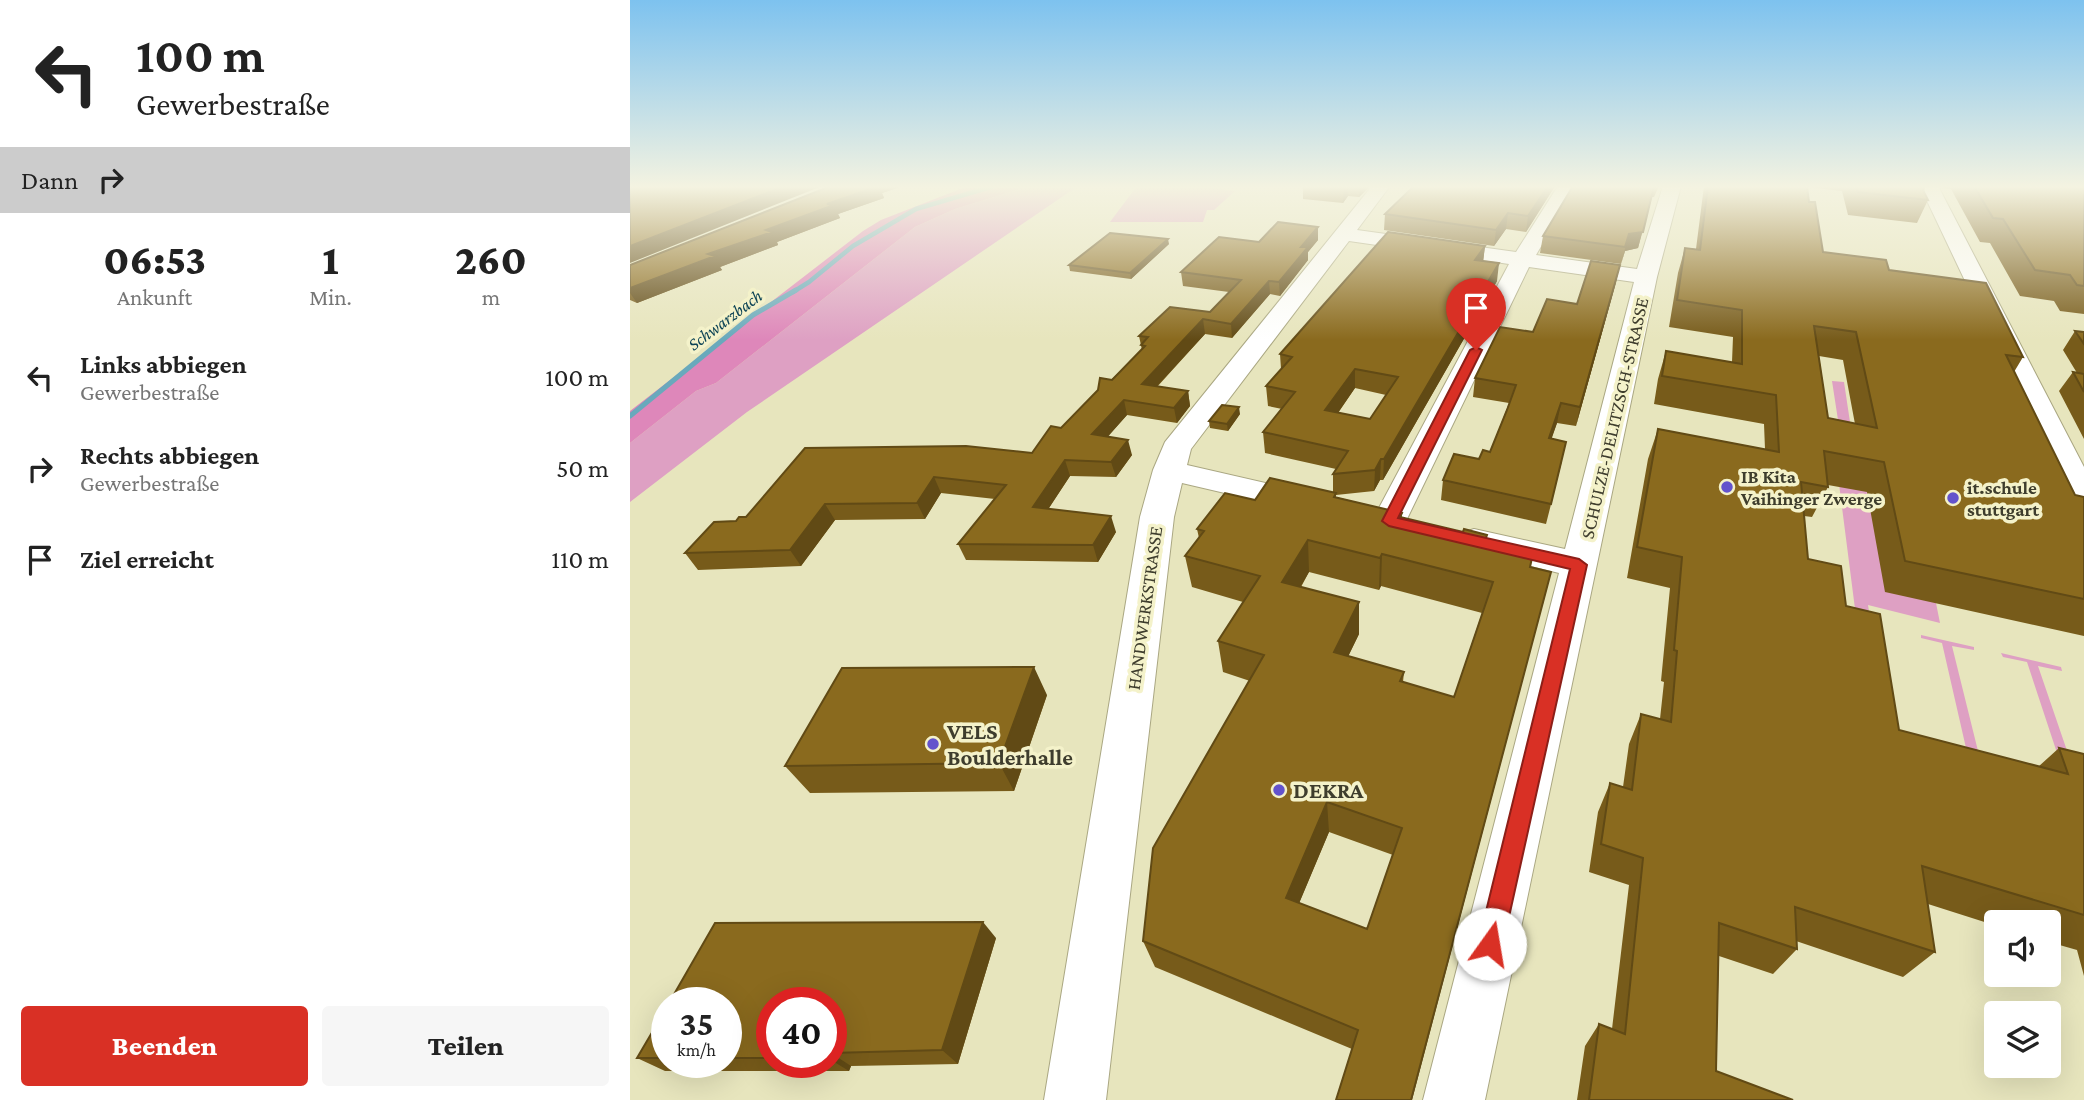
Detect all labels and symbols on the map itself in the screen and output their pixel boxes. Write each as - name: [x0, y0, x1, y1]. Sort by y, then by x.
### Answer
- pin: [1446, 278, 1506, 350]
- water label: Schwarzbach: [684, 285, 766, 354]
- street label: SCHULZE-DELITZSCH-STRASSE: [1576, 295, 1653, 541]
- place label: IB Kita Vaihinger Zwerge: [1740, 466, 1882, 509]
- place label: it.schule stuttgart: [1967, 477, 2039, 520]
- marker: IB Kita Vaihinger Zwerge: [1719, 479, 1735, 495]
- marker: it.schule stuttgart: [1945, 490, 1961, 506]
- street label: HANDWERKSTRASSE: [1123, 525, 1166, 691]
- place label: VELS Boulderhalle: [946, 718, 1073, 770]
- marker: VELS Boulderhalle: [925, 736, 941, 752]
- place label: DEKRA: [1293, 777, 1364, 803]
- marker: DEKRA: [1271, 782, 1287, 798]
- position arrow: [1453, 907, 1527, 981]
- speed limit sign: 40: [756, 987, 847, 1078]

